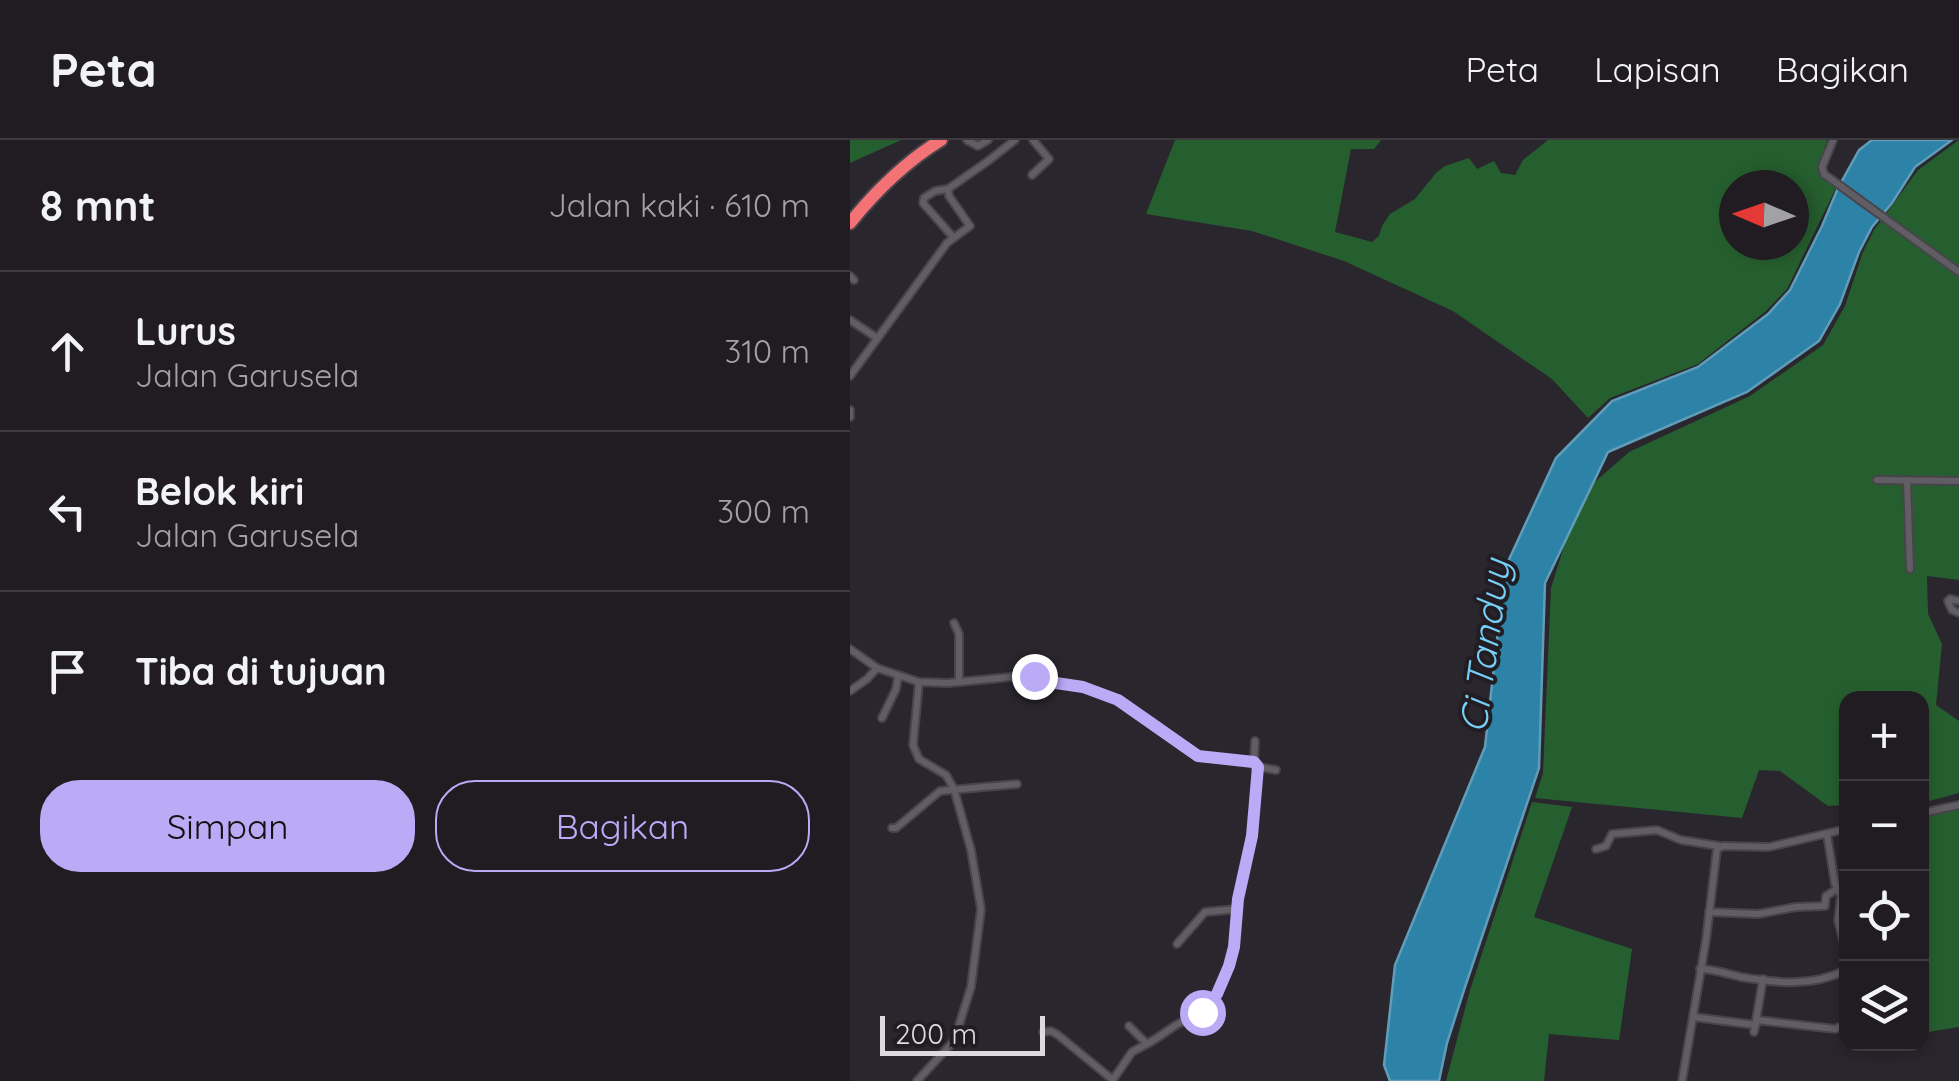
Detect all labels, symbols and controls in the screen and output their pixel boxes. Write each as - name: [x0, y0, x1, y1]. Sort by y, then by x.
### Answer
- text: Peta: [50, 39, 157, 99]
- text: Peta: [1466, 47, 1539, 91]
- text: Lapisan: [1594, 47, 1721, 91]
- text: Bagikan: [1776, 47, 1909, 91]
- north arrow: [1719, 170, 1809, 260]
- text: 8 mnt: [40, 179, 156, 232]
- text: Jalan kaki · 610 m: [548, 185, 810, 225]
- text: Lurus: [135, 307, 236, 355]
- icon: ahead: [40, 324, 95, 379]
- text: 310 m: [724, 331, 810, 371]
- text: Jalan Garusela: [135, 355, 359, 395]
- text: Belok kiri: [135, 467, 304, 515]
- icon: left: [40, 484, 95, 539]
- text: 300 m: [717, 491, 810, 531]
- text: Jalan Garusela: [135, 515, 359, 555]
- water label: Ci Tanduy: [1448, 554, 1520, 736]
- icon: arrive: [40, 644, 95, 699]
- text: Tiba di tujuan: [135, 647, 387, 695]
- route end: [1012, 654, 1058, 700]
- map controls: [1839, 691, 1929, 1051]
- button: +: [1839, 691, 1929, 781]
- button: Simpan: [40, 780, 415, 872]
- button: Bagikan: [435, 780, 810, 872]
- button: −: [1839, 781, 1929, 871]
- button: locate: [1839, 871, 1929, 961]
- button: layers: [1839, 961, 1929, 1051]
- route start: [1180, 990, 1226, 1036]
- scale bar: [880, 1011, 1045, 1056]
- text: 200 m: [895, 1016, 977, 1051]

